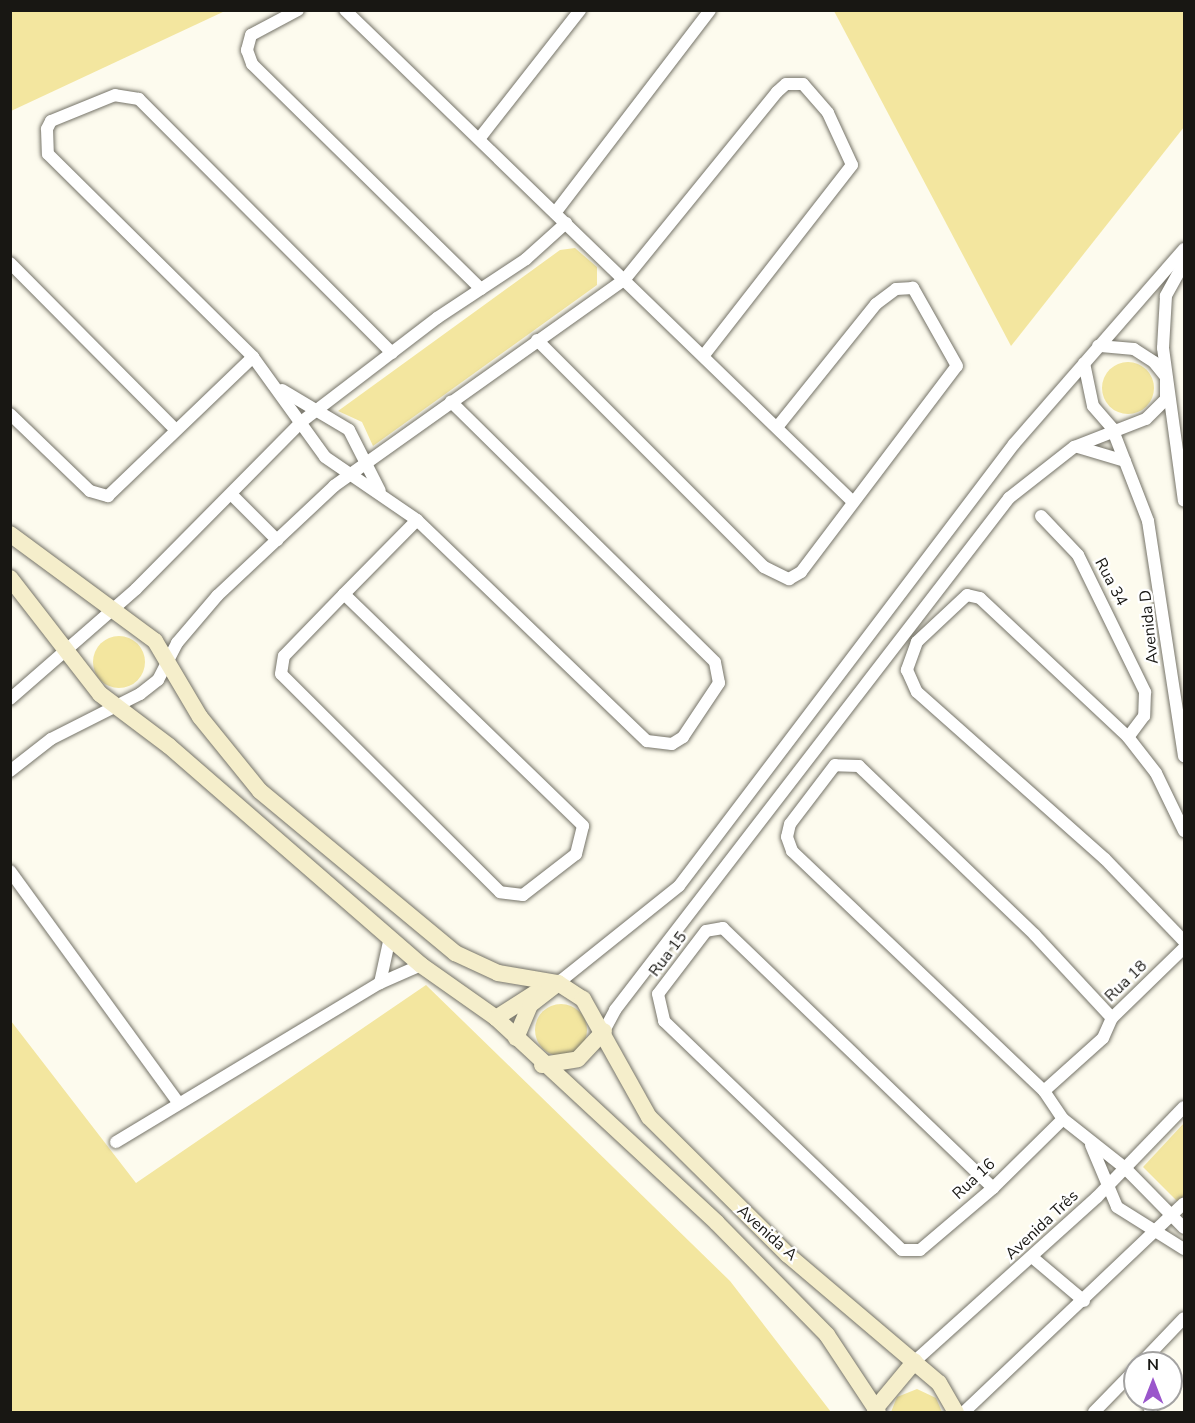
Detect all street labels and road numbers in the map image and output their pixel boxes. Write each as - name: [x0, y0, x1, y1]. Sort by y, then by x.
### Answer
- street label: Rua 34: [1090, 555, 1132, 609]
- street label: Avenida D: [1136, 589, 1162, 665]
- street label: Rua 15: [645, 928, 691, 980]
- street label: Rua 18: [1101, 956, 1151, 1006]
- street label: Rua 16: [949, 1154, 999, 1204]
- street label: Avenida Três: [1002, 1186, 1082, 1264]
- street label: Avenida A: [733, 1201, 801, 1265]

